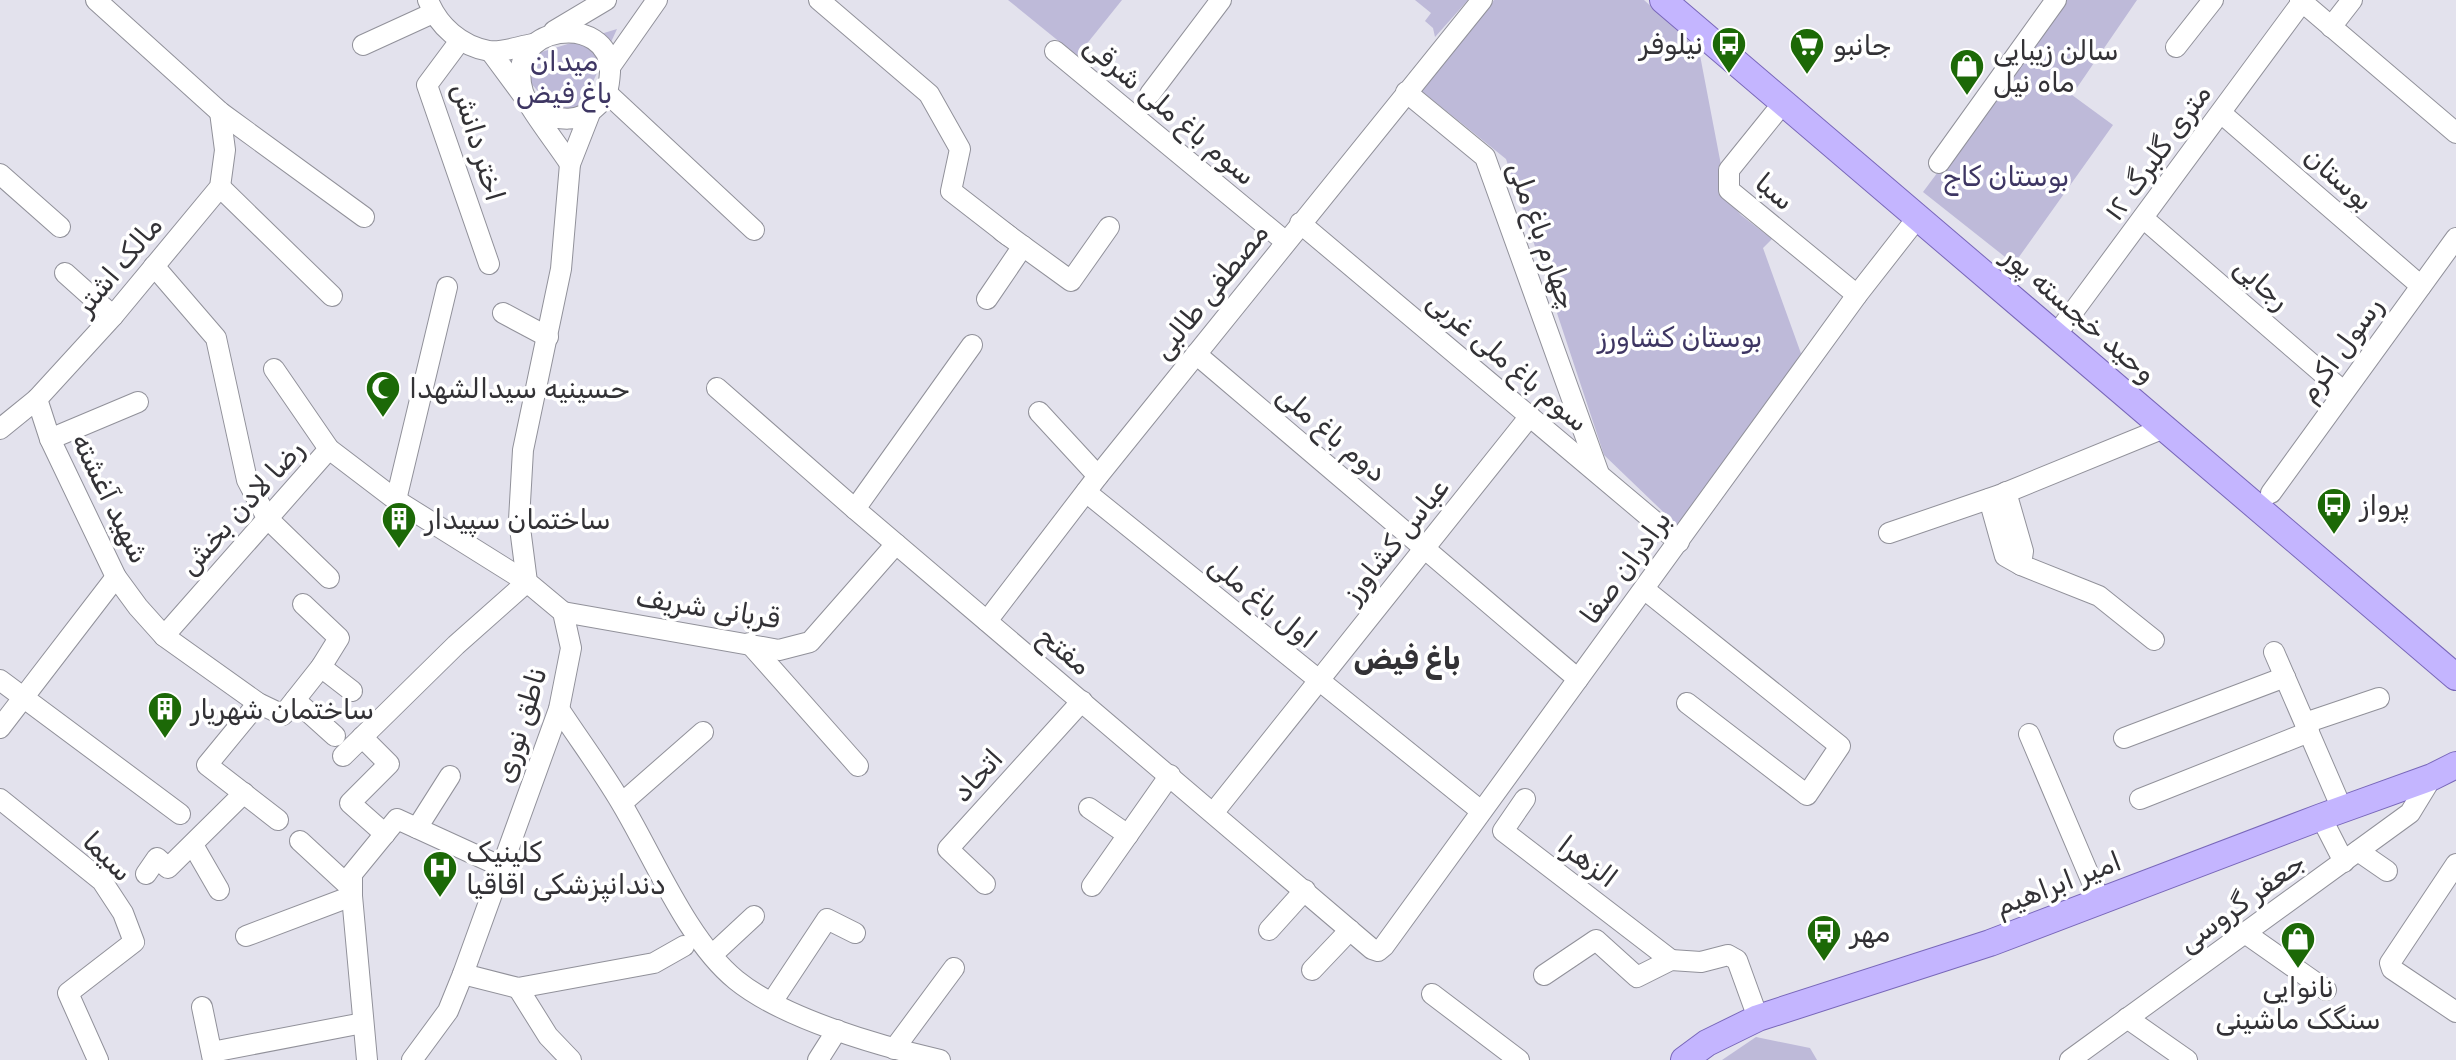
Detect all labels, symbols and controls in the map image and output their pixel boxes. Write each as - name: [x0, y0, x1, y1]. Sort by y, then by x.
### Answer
- bus stop icon: نیلوفر: [1710, 25, 1748, 75]
- supermarket icon: جانبو: [1788, 26, 1826, 76]
- place label: نیلوفر: [1637, 28, 1703, 61]
- street label: سوم باغ ملی شرقی: [1075, 29, 1262, 194]
- place label: جانبو: [1833, 29, 1891, 62]
- place label: سالن زیبایی ماه نیل: [1993, 34, 2119, 99]
- park label: میدان باغ فیض: [516, 45, 612, 113]
- shop icon: سالن زیبایی ماه نیل: [1948, 47, 1986, 97]
- street label: ۱۲ متری گلبرگ: [2097, 78, 2218, 227]
- street label: اختر دانش: [445, 79, 512, 205]
- street label: بوستان: [2297, 139, 2380, 217]
- street label: چهارم باغ ملی: [1498, 157, 1584, 314]
- park label: بوستان کاج: [1943, 160, 2069, 196]
- street label: سبا: [1749, 166, 1801, 217]
- street label: مالک اشتر: [67, 209, 169, 323]
- street label: مصطفی طالبی: [1146, 217, 1275, 366]
- street label: وحید خجسته پور: [1994, 238, 2163, 391]
- street label: رجایی: [2227, 250, 2296, 317]
- street label: سوم باغ ملی غربی: [1418, 284, 1595, 441]
- street label: رسول اکرم: [2291, 290, 2391, 409]
- park label: بوستان کشاورز: [1596, 321, 1762, 354]
- mosque icon: حسینیه سیدالشهدا: [364, 369, 402, 419]
- place label: حسینیه سیدالشهدا: [409, 372, 630, 405]
- street label: دوم باغ ملی: [1268, 378, 1393, 491]
- street label: شهید آغشته: [65, 428, 156, 569]
- street label: رضا لادن بخش: [172, 433, 311, 582]
- street label: عباس کشاورز: [1334, 472, 1455, 611]
- bus stop icon: پرواز: [2315, 486, 2353, 536]
- place label: پرواز: [2358, 489, 2410, 524]
- building icon: ساختمان سپیدار: [380, 500, 418, 550]
- place label: ساختمان سپیدار: [423, 503, 611, 538]
- street label: برادران صفا: [1573, 504, 1678, 631]
- street label: اول باغ ملی: [1200, 548, 1323, 657]
- street label: قربانی شریف: [633, 580, 782, 635]
- street label: مفتح: [1029, 619, 1098, 684]
- district label: باغ فیض: [1354, 641, 1460, 680]
- street label: ناطق نوری: [487, 664, 554, 787]
- building icon: ساختمان شهریار: [146, 690, 184, 740]
- place label: ساختمان شهریار: [189, 693, 374, 726]
- street label: اتحاد: [945, 742, 1010, 809]
- street label: سیما: [76, 825, 139, 888]
- street label: الزهرا: [1551, 828, 1624, 894]
- place label: کلینیک دندانپزشکی اقاقیا: [466, 836, 666, 903]
- street label: امیر ابراهیم: [1990, 844, 2127, 924]
- street label: جعفر گروسی: [2171, 845, 2311, 959]
- hospital icon: کلینیک دندانپزشکی اقاقیا: [421, 849, 459, 899]
- bus stop icon: مهر: [1805, 913, 1843, 963]
- place label: مهر: [1848, 916, 1890, 949]
- shop icon: نانوایی سنگک ماشینی: [2279, 920, 2317, 970]
- place label: نانوایی سنگک ماشینی: [2215, 971, 2381, 1036]

